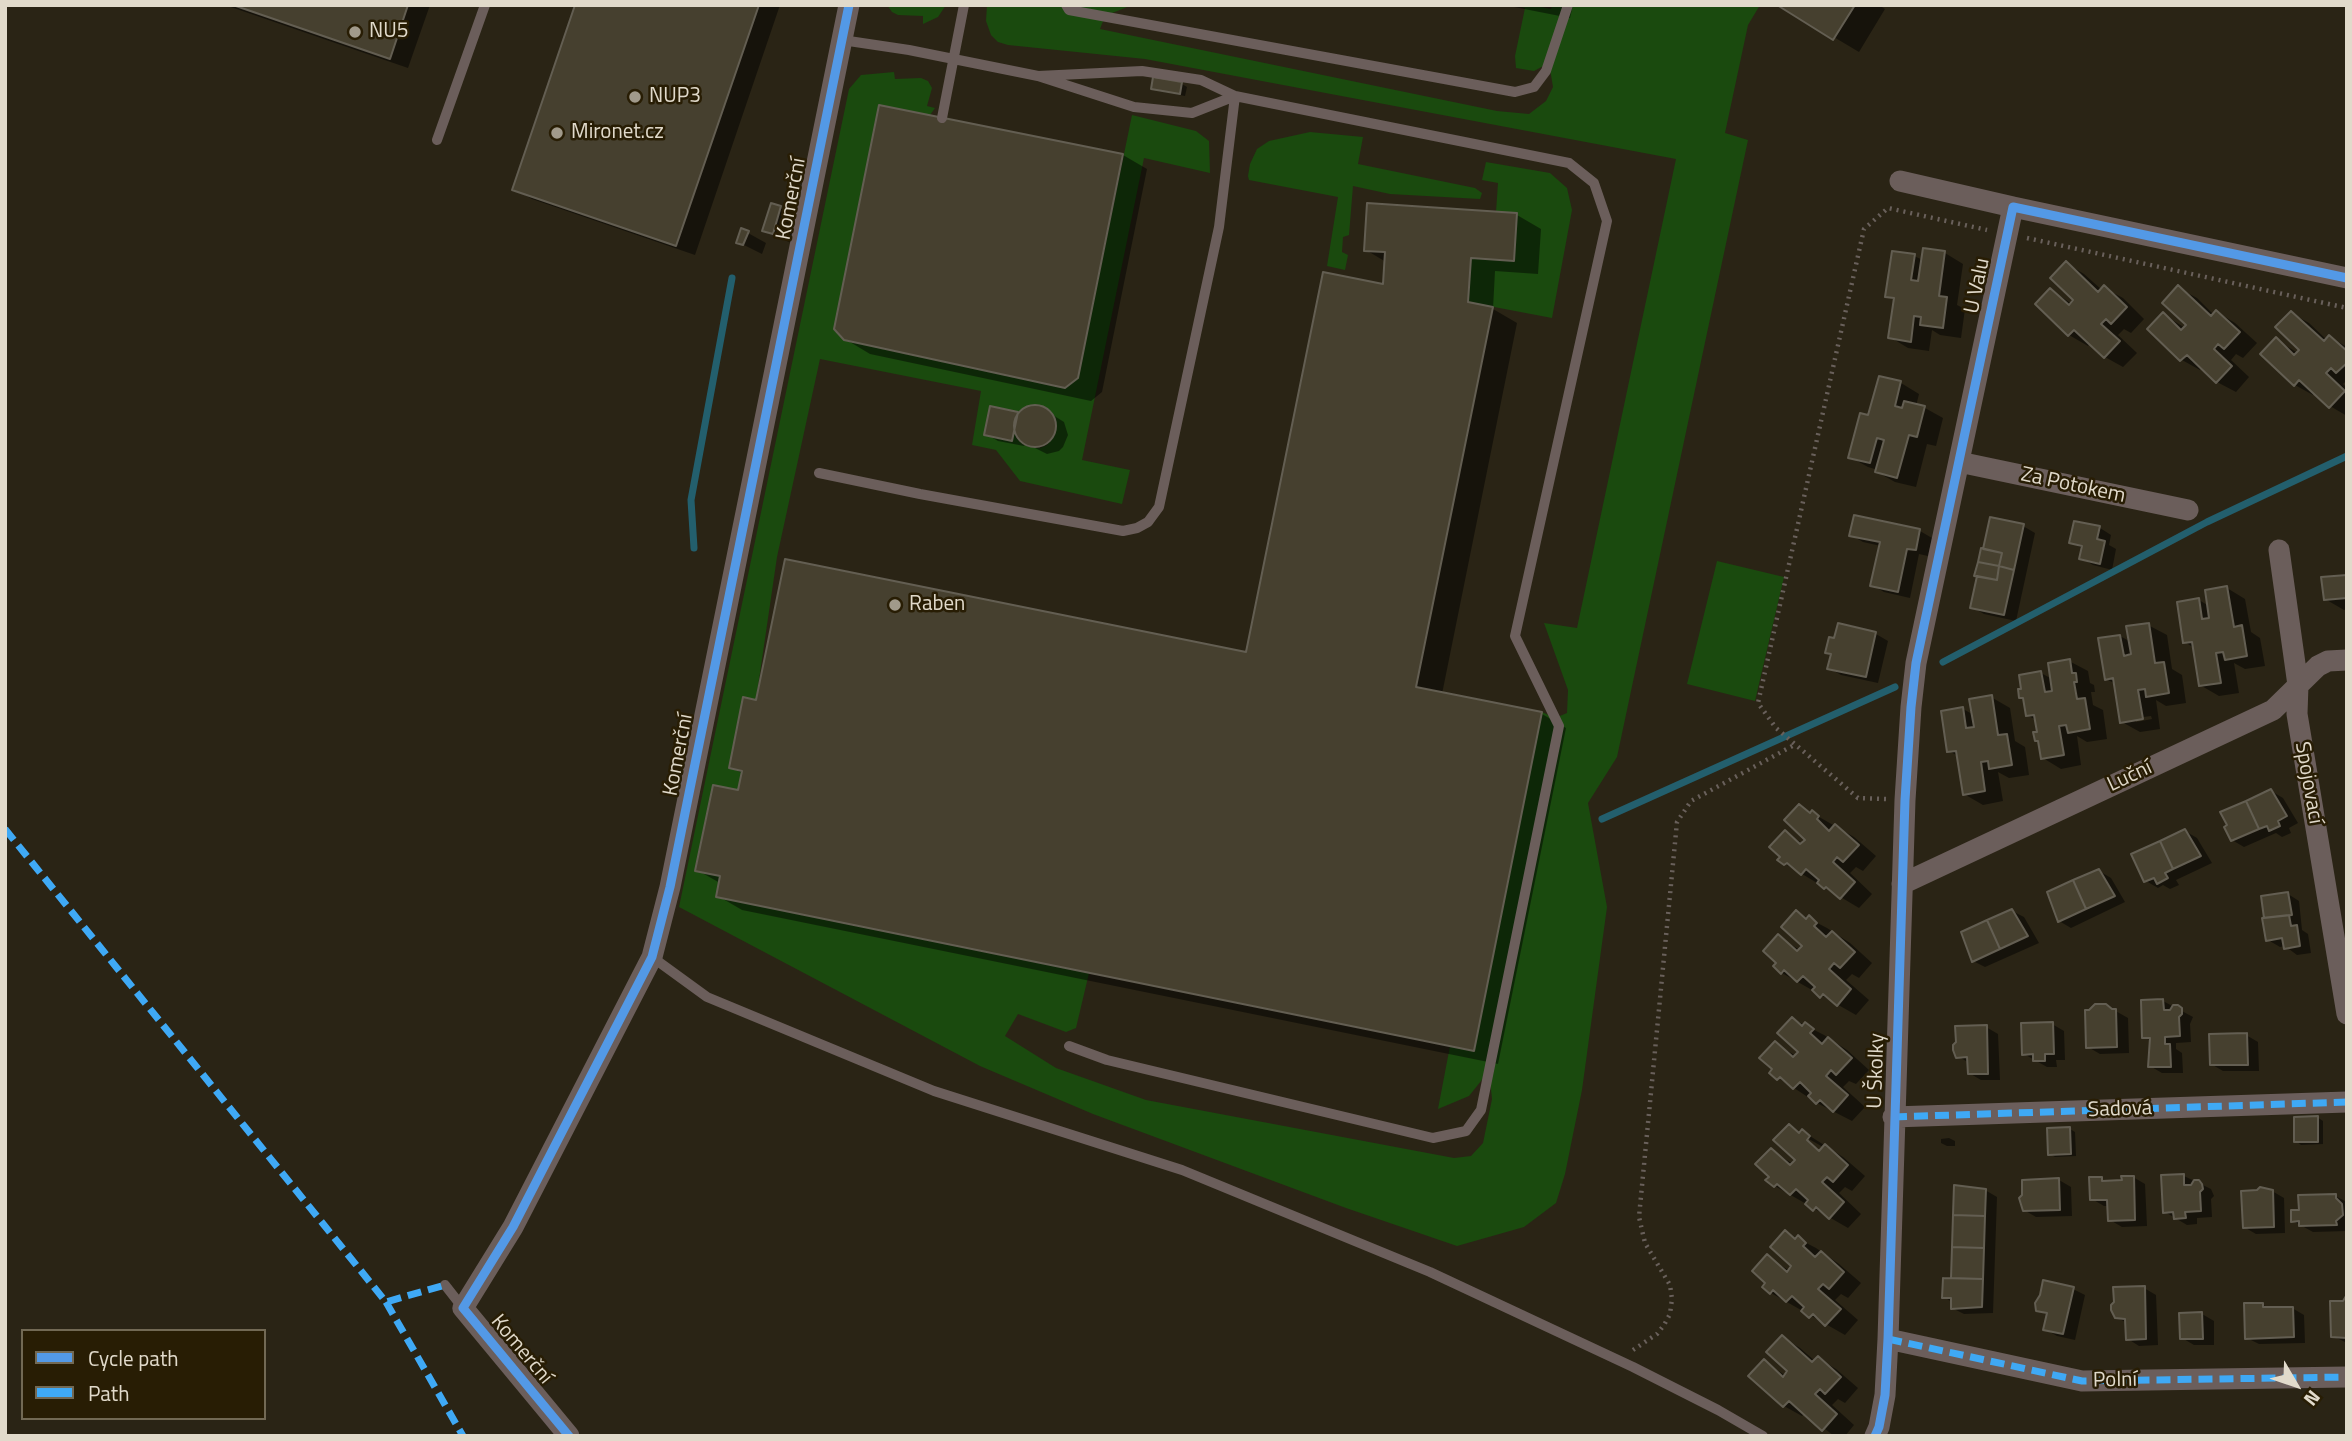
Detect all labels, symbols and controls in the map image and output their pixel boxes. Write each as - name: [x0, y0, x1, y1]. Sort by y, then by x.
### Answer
- place label: NU5: [369, 19, 408, 45]
- marker: NU5: [347, 24, 363, 40]
- place label: NUP3: [649, 84, 701, 110]
- marker: NUP3: [627, 89, 643, 105]
- place label: Mironet.cz: [571, 120, 664, 146]
- marker: Mironet.cz: [549, 125, 565, 141]
- street label: Komerční: [772, 156, 812, 242]
- street label: U Valu: [1960, 256, 1996, 316]
- street label: Za Potokem: [2018, 463, 2128, 509]
- place label: Raben: [909, 592, 965, 618]
- marker: Raben: [887, 597, 903, 613]
- street label: Komerční: [659, 712, 699, 798]
- street label: Spojovací: [2288, 740, 2328, 826]
- street label: Luční: [2104, 756, 2156, 798]
- street label: U Školky: [1863, 1033, 1891, 1109]
- street label: Sadová: [2087, 1096, 2153, 1124]
- street label: Komerční: [485, 1310, 557, 1390]
- legend: [21, 1329, 266, 1420]
- text: Cycle path: [88, 1342, 179, 1374]
- north arrow: [2261, 1350, 2331, 1420]
- street label: Polní: [2093, 1368, 2137, 1394]
- text: Path: [88, 1377, 130, 1409]
- text: N: [2297, 1384, 2328, 1413]

